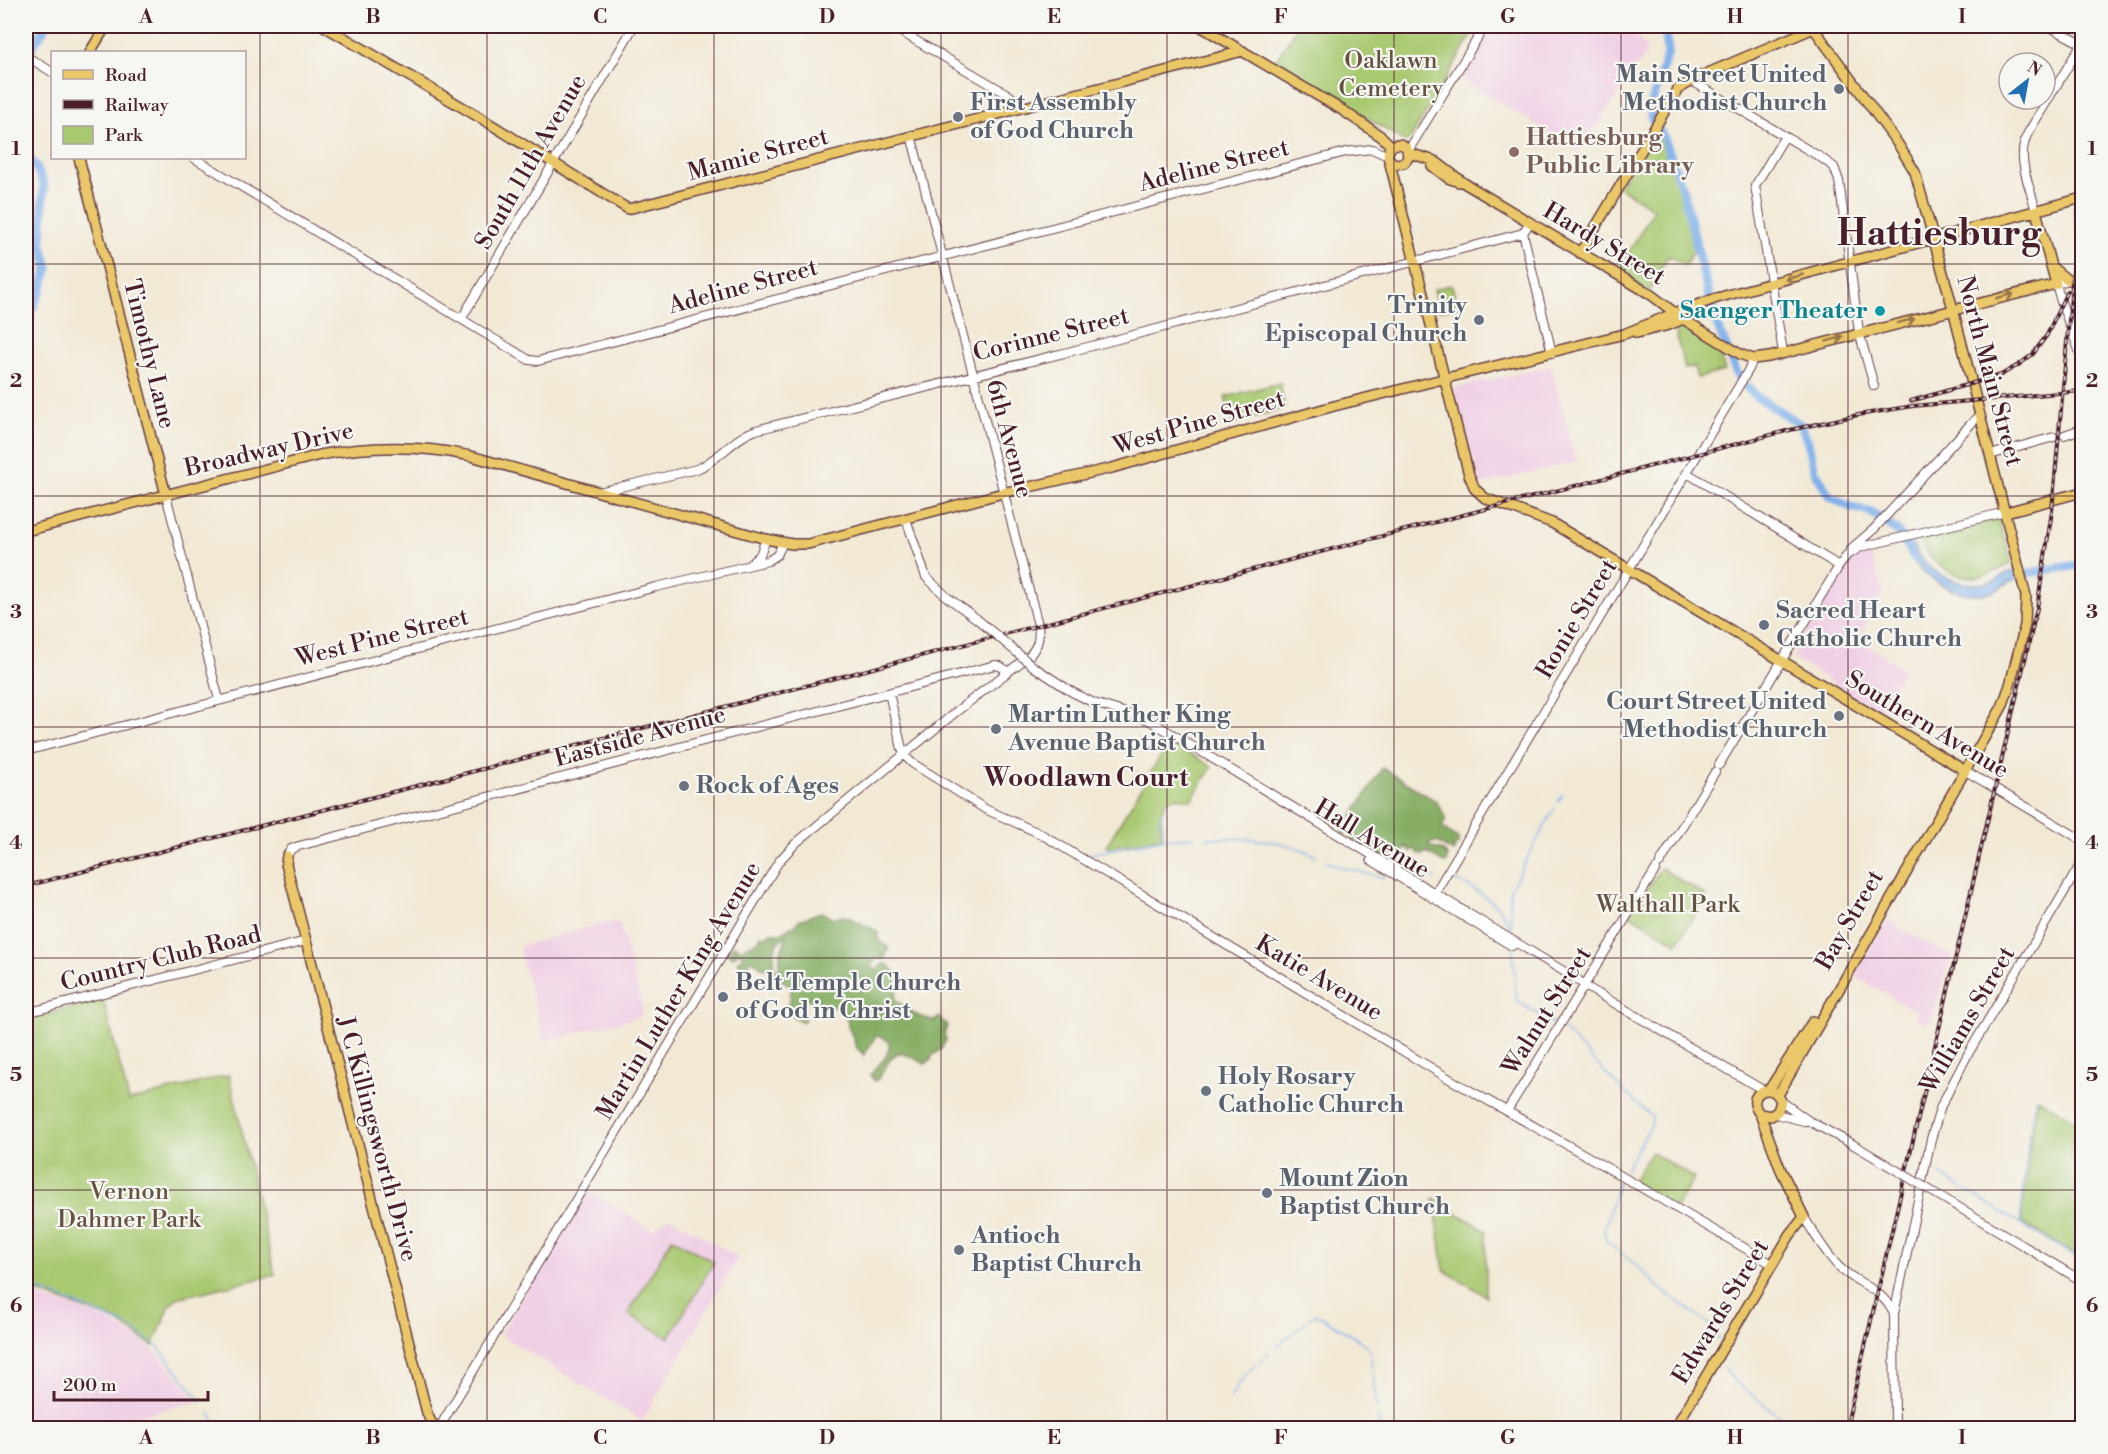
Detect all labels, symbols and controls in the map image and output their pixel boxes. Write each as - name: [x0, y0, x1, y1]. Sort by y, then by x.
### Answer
- text: A: [138, 5, 154, 30]
- text: B: [365, 5, 381, 30]
- text: C: [593, 5, 607, 30]
- text: D: [819, 5, 835, 30]
- text: E: [1047, 5, 1061, 30]
- text: F: [1274, 5, 1288, 30]
- text: G: [1500, 5, 1516, 30]
- text: H: [1727, 5, 1744, 30]
- text: I: [1958, 5, 1966, 30]
- park label: Oaklawn Cemetery: [1338, 46, 1444, 104]
- legend: [51, 51, 246, 159]
- north arrow: [1997, 51, 2057, 111]
- text: N: [2024, 57, 2045, 81]
- place label: Main Street United Methodist Church: [1616, 60, 1827, 118]
- text: Road: [105, 64, 148, 87]
- street label: South 11th Avenue: [469, 69, 593, 255]
- marker: Main Street United Methodist Church: [1832, 82, 1846, 96]
- place label: First Assembly of God Church: [970, 88, 1137, 146]
- text: Railway: [105, 94, 169, 117]
- marker: First Assembly of God Church: [951, 110, 965, 124]
- street label: Mamie Street: [684, 122, 832, 188]
- place label: Hattiesburg Public Library: [1526, 123, 1695, 181]
- text: Park: [105, 124, 144, 147]
- street label: Adeline Street: [1135, 133, 1293, 199]
- text: 1: [11, 137, 21, 162]
- text: 1: [2087, 137, 2097, 162]
- marker: Hattiesburg Public Library: [1507, 145, 1521, 159]
- street label: Hardy Street: [1537, 196, 1671, 292]
- district label: Hattiesburg: [1837, 212, 2043, 257]
- street label: Adeline Street: [664, 253, 821, 322]
- one-way arrow: [1785, 272, 1804, 283]
- street label: North Main Street: [1949, 273, 2029, 470]
- street label: Timothy Lane: [116, 276, 182, 432]
- one-way arrow: [1995, 290, 2014, 302]
- place label: Trinity Episcopal Church: [1265, 291, 1468, 349]
- place label: Saenger Theater: [1680, 296, 1868, 326]
- street label: Corinne Street: [970, 301, 1133, 369]
- marker: Saenger Theater: [1873, 304, 1887, 318]
- marker: Trinity Episcopal Church: [1472, 313, 1486, 327]
- one-way arrow: [1897, 314, 1916, 326]
- one-way arrow: [1826, 332, 1845, 344]
- text: 2: [10, 369, 22, 394]
- text: 2: [2086, 369, 2098, 394]
- street label: 6th Avenue: [979, 376, 1039, 502]
- street label: West Pine Street: [1109, 384, 1289, 462]
- street label: Broadway Drive: [180, 416, 357, 484]
- street label: Ronie Street: [1530, 553, 1625, 684]
- place label: Sacred Heart Catholic Church: [1776, 596, 1962, 654]
- text: 3: [10, 600, 22, 625]
- text: 3: [2086, 600, 2098, 625]
- street label: West Pine Street: [291, 602, 472, 674]
- marker: Sacred Heart Catholic Church: [1757, 618, 1771, 632]
- street label: Southern Avenue: [1840, 664, 2014, 786]
- place label: Court Street United Methodist Church: [1606, 687, 1827, 745]
- street label: Eastside Avenue: [551, 700, 729, 774]
- place label: Martin Luther King Avenue Baptist Church: [1007, 700, 1266, 758]
- marker: Court Street United Methodist Church: [1832, 709, 1846, 723]
- marker: Martin Luther King Avenue Baptist Church: [989, 722, 1003, 736]
- district label: Woodlawn Court: [983, 762, 1189, 794]
- place label: Rock of Ages: [696, 771, 839, 801]
- marker: Rock of Ages: [677, 779, 691, 793]
- street label: Hall Avenue: [1309, 793, 1435, 885]
- text: 4: [9, 831, 23, 856]
- text: 4: [2085, 831, 2099, 856]
- street label: Martin Luther King Avenue: [590, 856, 768, 1126]
- street label: Bay Street: [1809, 864, 1891, 976]
- park label: Walthall Park: [1595, 890, 1741, 920]
- street label: Country Club Road: [57, 919, 265, 998]
- street label: Katie Avenue: [1250, 928, 1388, 1028]
- street label: Walnut Street: [1495, 941, 1599, 1082]
- street label: Williams Street: [1913, 941, 2022, 1100]
- place label: Belt Temple Church of God in Christ: [735, 968, 961, 1026]
- marker: Belt Temple Church of God in Christ: [716, 990, 730, 1004]
- street label: J C Killingsworth Drive: [330, 1012, 424, 1265]
- place label: Holy Rosary Catholic Church: [1218, 1062, 1404, 1120]
- text: 5: [10, 1063, 22, 1088]
- text: 5: [2086, 1063, 2098, 1088]
- marker: Holy Rosary Catholic Church: [1199, 1084, 1213, 1098]
- place label: Mount Zion Baptist Church: [1279, 1164, 1450, 1222]
- park label: Vernon Dahmer Park: [57, 1177, 202, 1235]
- marker: Mount Zion Baptist Church: [1260, 1186, 1274, 1200]
- place label: Antioch Baptist Church: [970, 1221, 1142, 1279]
- street label: Edwards Street: [1666, 1234, 1776, 1390]
- marker: Antioch Baptist Church: [952, 1243, 966, 1257]
- text: 6: [10, 1294, 23, 1319]
- text: 6: [2086, 1294, 2099, 1319]
- scale bar: [54, 1364, 208, 1402]
- text: 200 m: [63, 1374, 117, 1397]
- text: A: [138, 1426, 154, 1451]
- text: B: [365, 1426, 381, 1451]
- text: C: [593, 1426, 607, 1451]
- text: D: [819, 1426, 835, 1451]
- text: E: [1047, 1426, 1061, 1451]
- text: F: [1274, 1426, 1288, 1451]
- text: G: [1500, 1426, 1516, 1451]
- text: H: [1727, 1426, 1744, 1451]
- text: I: [1958, 1426, 1966, 1451]

